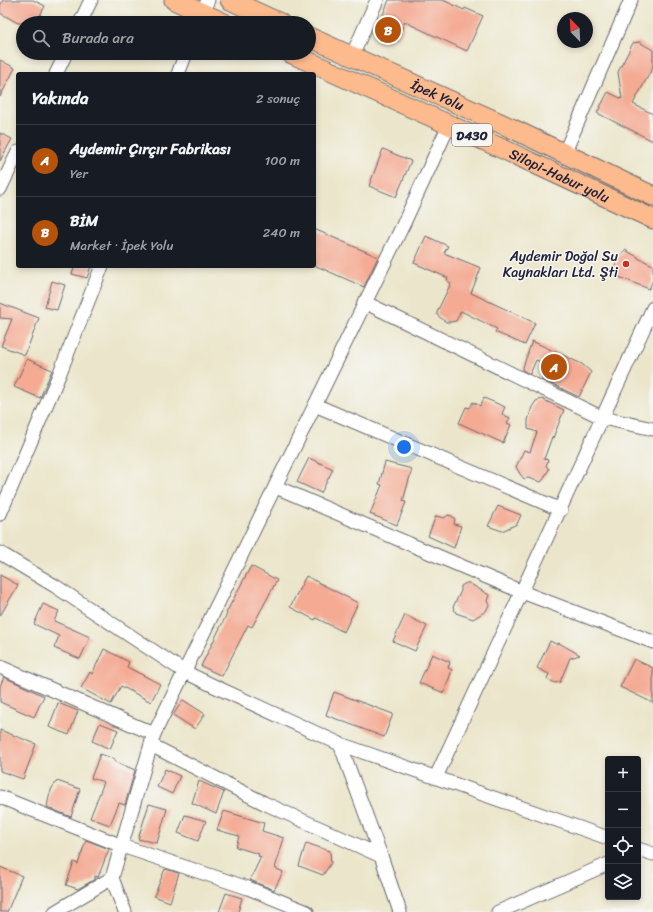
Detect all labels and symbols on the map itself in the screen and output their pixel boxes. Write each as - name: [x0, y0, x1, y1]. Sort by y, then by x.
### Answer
- north arrow: [557, 12, 593, 48]
- pin: B: [375, 15, 401, 45]
- street label: İpek Yolu: [406, 72, 468, 118]
- road number: D430: [452, 124, 492, 146]
- street label: Silopi-Habur yolu: [505, 142, 614, 210]
- place label: Aydemir Doğal Su Kaynakları Ltd. Şti: [503, 244, 619, 285]
- marker: Aydemir Doğal Su Kaynakları Ltd. Şti: [621, 259, 631, 269]
- pin: A: [541, 352, 567, 382]
- your location: [394, 437, 414, 457]

